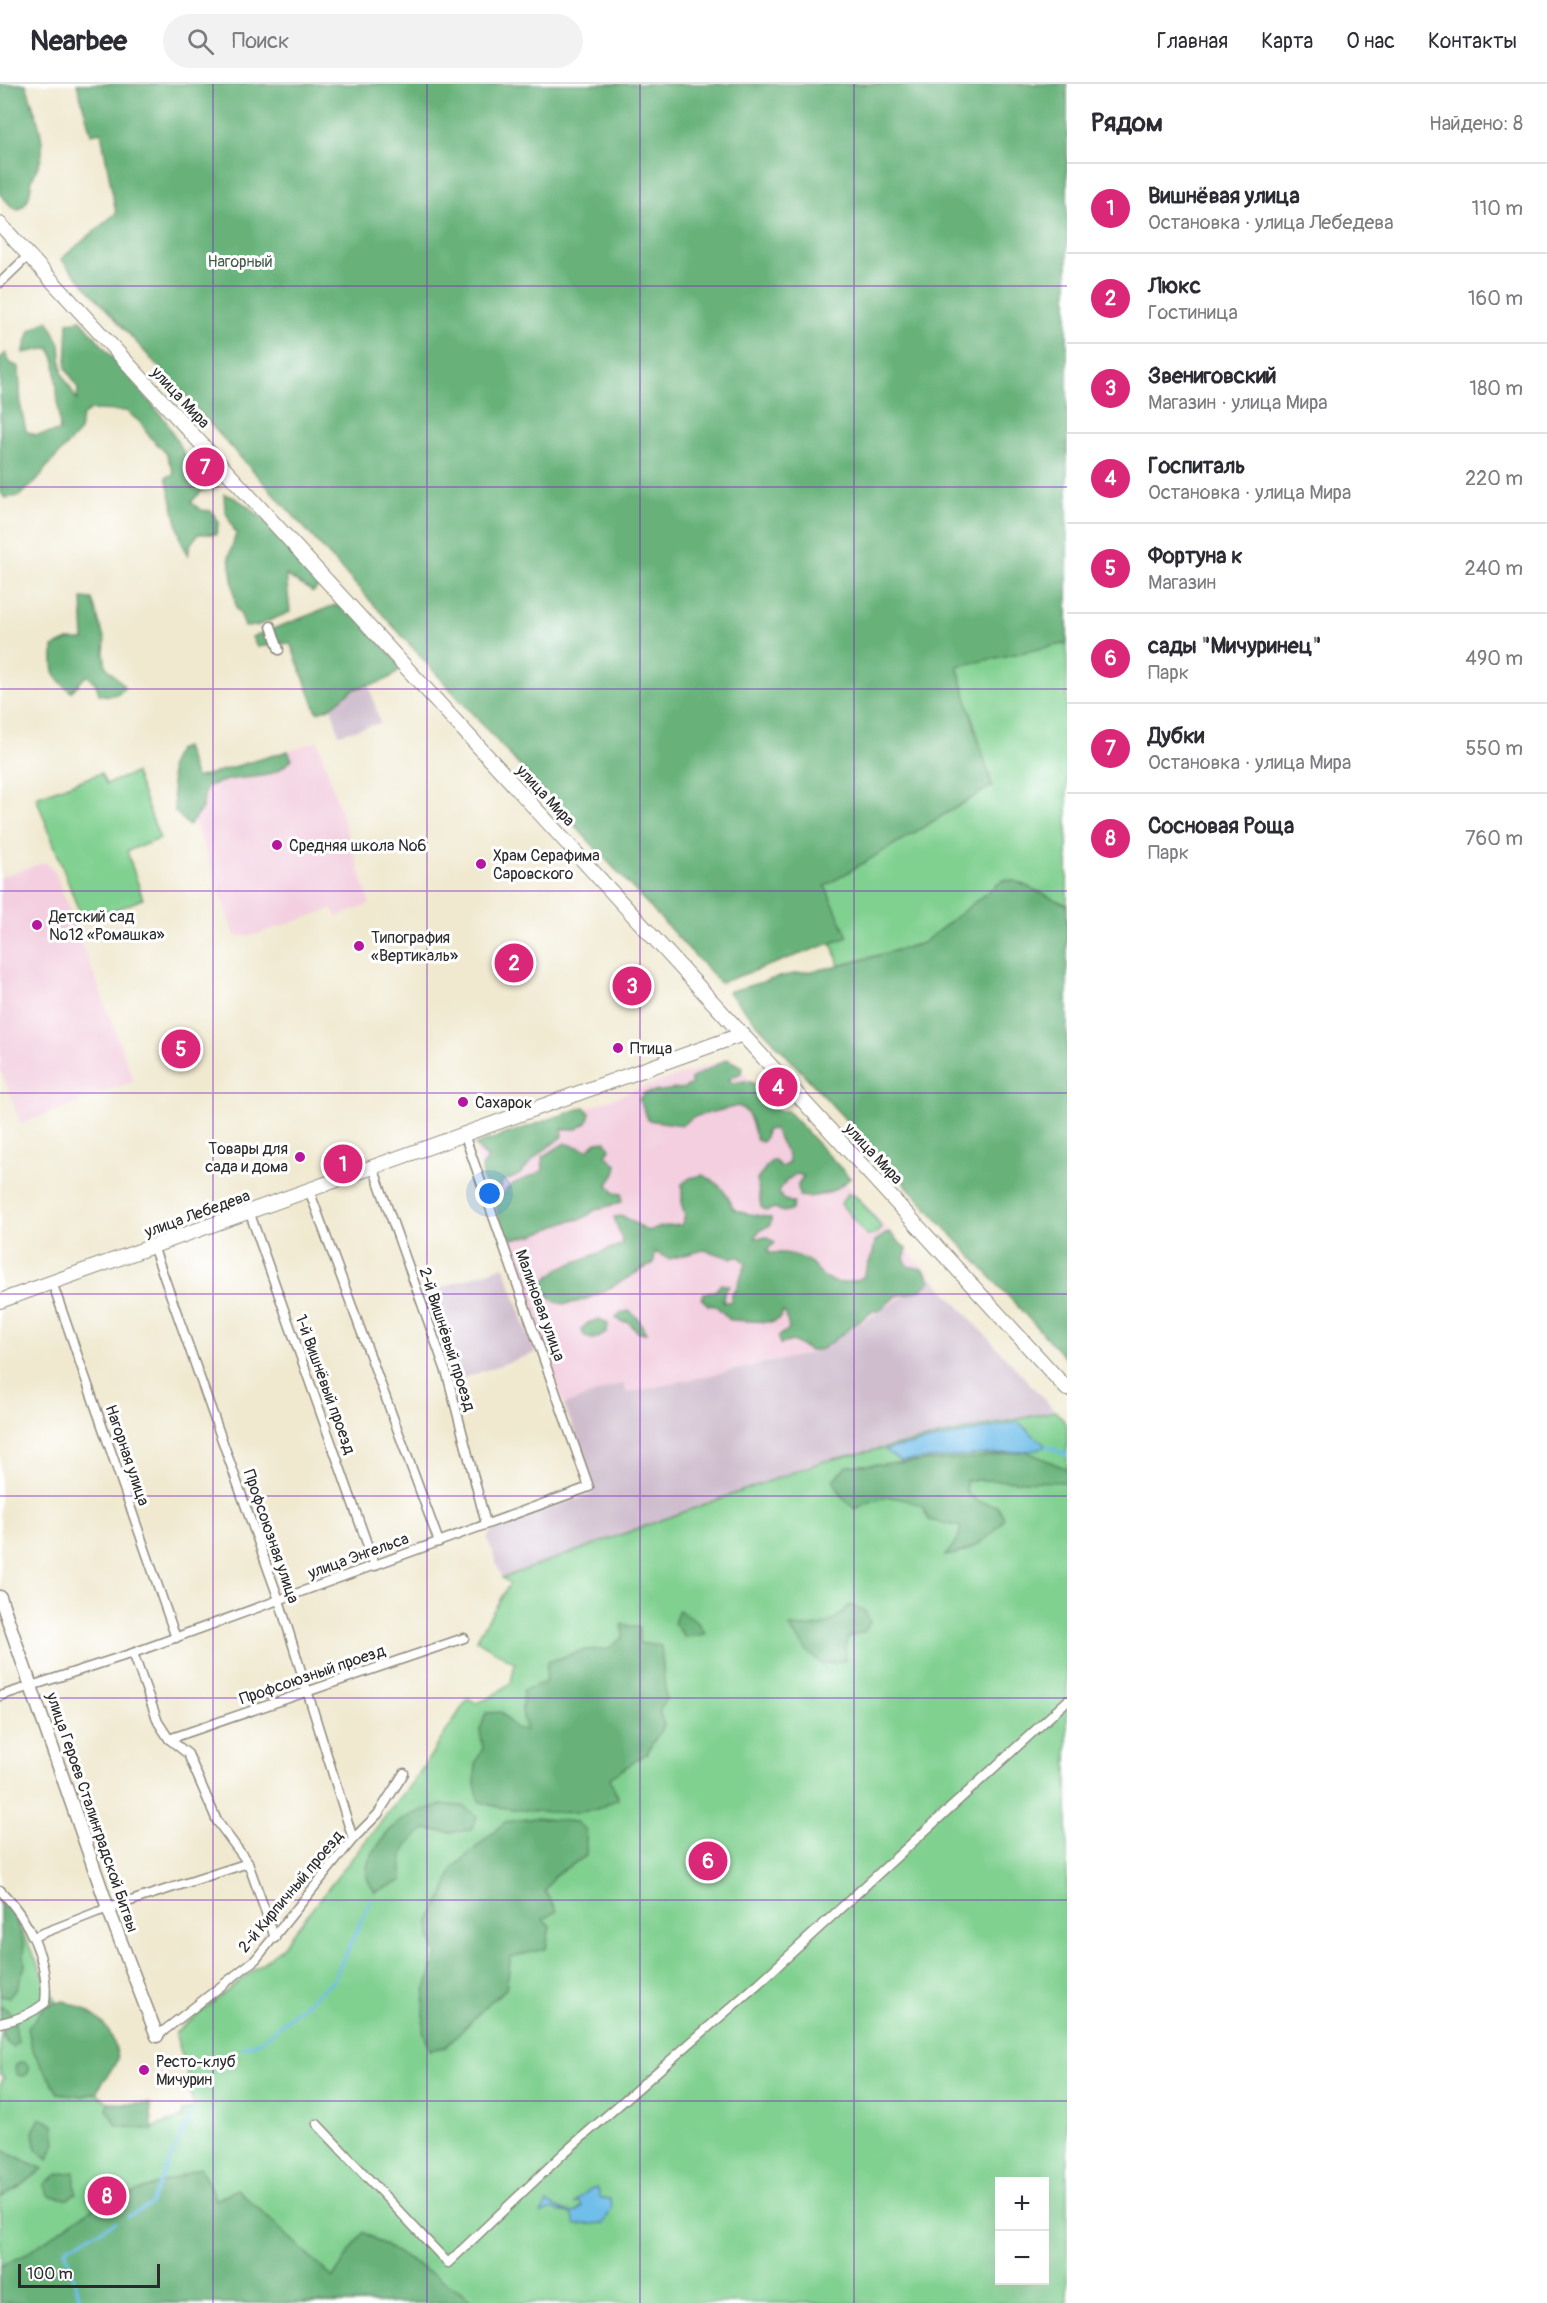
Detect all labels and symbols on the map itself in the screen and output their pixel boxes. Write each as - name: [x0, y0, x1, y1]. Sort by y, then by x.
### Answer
- park label: Нагорный: [207, 252, 273, 272]
- street label: улица Мира: [146, 362, 214, 433]
- pin: 7: [186, 444, 224, 490]
- street label: улица Мира: [511, 760, 579, 831]
- place label: Средняя школа №6: [289, 836, 427, 856]
- marker: Средняя школа №6: [270, 838, 284, 852]
- place label: Храм Серафима Саровского: [493, 846, 600, 884]
- marker: Храм Серафима Саровского: [474, 857, 488, 871]
- place label: Детский сад №12 «Ромашка»: [48, 907, 165, 945]
- marker: Детский сад №12 «Ромашка»: [30, 918, 44, 932]
- place label: Типография «Вертикаль»: [371, 928, 458, 966]
- marker: Типография «Вертикаль»: [352, 939, 366, 953]
- pin: 2: [494, 940, 534, 986]
- pin: 3: [612, 964, 652, 1008]
- pin: 5: [162, 1026, 201, 1072]
- place label: Птица: [630, 1039, 672, 1059]
- marker: Птица: [611, 1041, 625, 1055]
- pin: 4: [758, 1064, 798, 1110]
- place label: Сахарок: [475, 1093, 532, 1113]
- marker: Сахарок: [456, 1095, 470, 1109]
- street label: улица Мира: [839, 1118, 907, 1189]
- place label: Товары для сада и дома: [205, 1139, 288, 1177]
- pin: 1: [324, 1142, 362, 1186]
- marker: Товары для сада и дома: [293, 1150, 307, 1164]
- your location: [475, 1179, 504, 1208]
- street label: улица Лебедева: [141, 1186, 253, 1243]
- street label: Малиновая улица: [511, 1247, 570, 1364]
- street label: 2-й Вишнёвый проезд: [414, 1265, 480, 1414]
- street label: 1-й Вишнёвый проезд: [290, 1312, 360, 1457]
- street label: Нагорная улица: [100, 1402, 154, 1508]
- street label: Профсоюзная улица: [239, 1467, 303, 1606]
- street label: улица Энгельса: [304, 1528, 411, 1584]
- street label: Профсоюзный проезд: [237, 1640, 388, 1709]
- street label: улица Героев Сталинградской Битвы: [41, 1689, 143, 1935]
- street label: 2-й Кирпичный проезд: [234, 1826, 348, 1957]
- pin: 6: [688, 1838, 728, 1884]
- place label: Ресто-клуб Мичурин: [156, 2052, 236, 2090]
- marker: Ресто-клуб Мичурин: [137, 2063, 151, 2077]
- pin: 8: [88, 2174, 126, 2218]
- scale bar: [18, 2261, 160, 2288]

